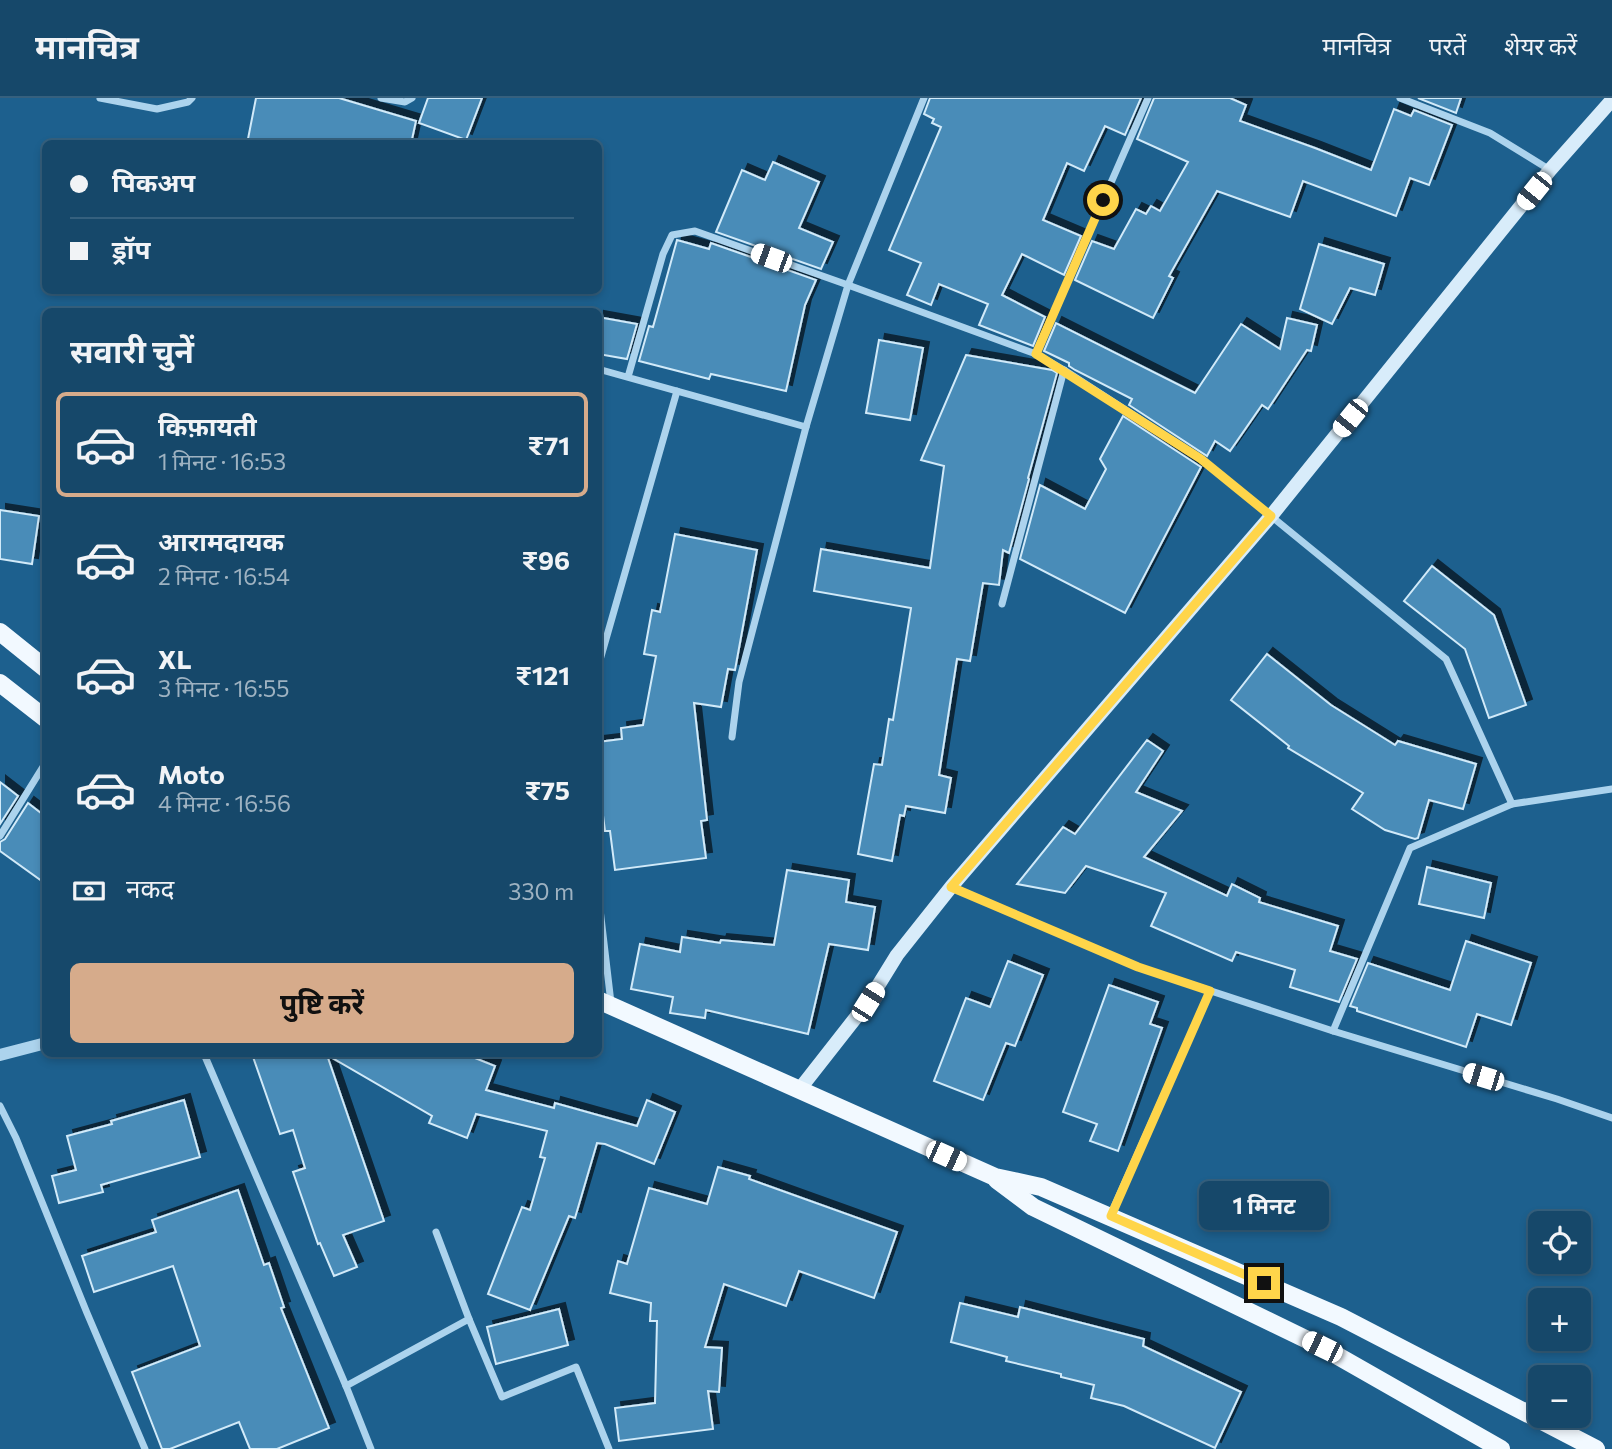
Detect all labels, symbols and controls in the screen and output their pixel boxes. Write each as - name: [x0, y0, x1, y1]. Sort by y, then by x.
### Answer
- text: मानचित्र: [35, 25, 139, 66]
- text: मानचित्र: [1322, 31, 1391, 60]
- text: परतें: [1429, 31, 1466, 60]
- text: शेयर करें: [1504, 31, 1577, 60]
- text: पिकअप: [112, 166, 195, 197]
- car: [1513, 168, 1556, 214]
- route start: [1087, 184, 1119, 216]
- text: ड्रॉप: [112, 233, 150, 264]
- car: [748, 241, 795, 275]
- text: सवारी चुनें: [70, 330, 194, 370]
- car: [1329, 395, 1372, 441]
- text: किफ़ायती: [158, 410, 257, 441]
- icon: car: [74, 413, 137, 476]
- text: ₹71: [528, 429, 570, 460]
- text: 1 मिनट · 16:53: [158, 447, 286, 475]
- text: आरामदायक: [158, 525, 284, 556]
- icon: car: [74, 528, 137, 591]
- text: ₹96: [522, 544, 570, 575]
- text: 2 मिनट · 16:54: [158, 562, 290, 590]
- icon: car: [74, 643, 137, 706]
- text: XL: [158, 643, 192, 674]
- text: ₹121: [516, 659, 570, 690]
- text: 3 मिनट · 16:55: [158, 674, 289, 702]
- icon: car: [74, 758, 137, 821]
- text: Moto: [158, 758, 225, 789]
- text: ₹75: [525, 774, 570, 805]
- text: 4 मिनट · 16:56: [158, 789, 291, 817]
- icon: cash: [70, 872, 108, 910]
- text: नकद: [126, 872, 174, 903]
- text: 330 m: [508, 877, 574, 905]
- button: पुष्टि करें: [70, 963, 574, 1043]
- car: [848, 979, 889, 1025]
- car: [1460, 1061, 1507, 1093]
- car: [923, 1138, 970, 1174]
- callout: 1 मिनट: [1199, 1182, 1329, 1230]
- text: 1 मिनट: [1232, 1191, 1296, 1219]
- map controls: [1528, 1211, 1591, 1428]
- button: locate: [1528, 1211, 1591, 1274]
- route end: [1248, 1267, 1280, 1299]
- button: +: [1528, 1288, 1591, 1351]
- car: [1299, 1328, 1346, 1366]
- button: −: [1528, 1365, 1591, 1428]

